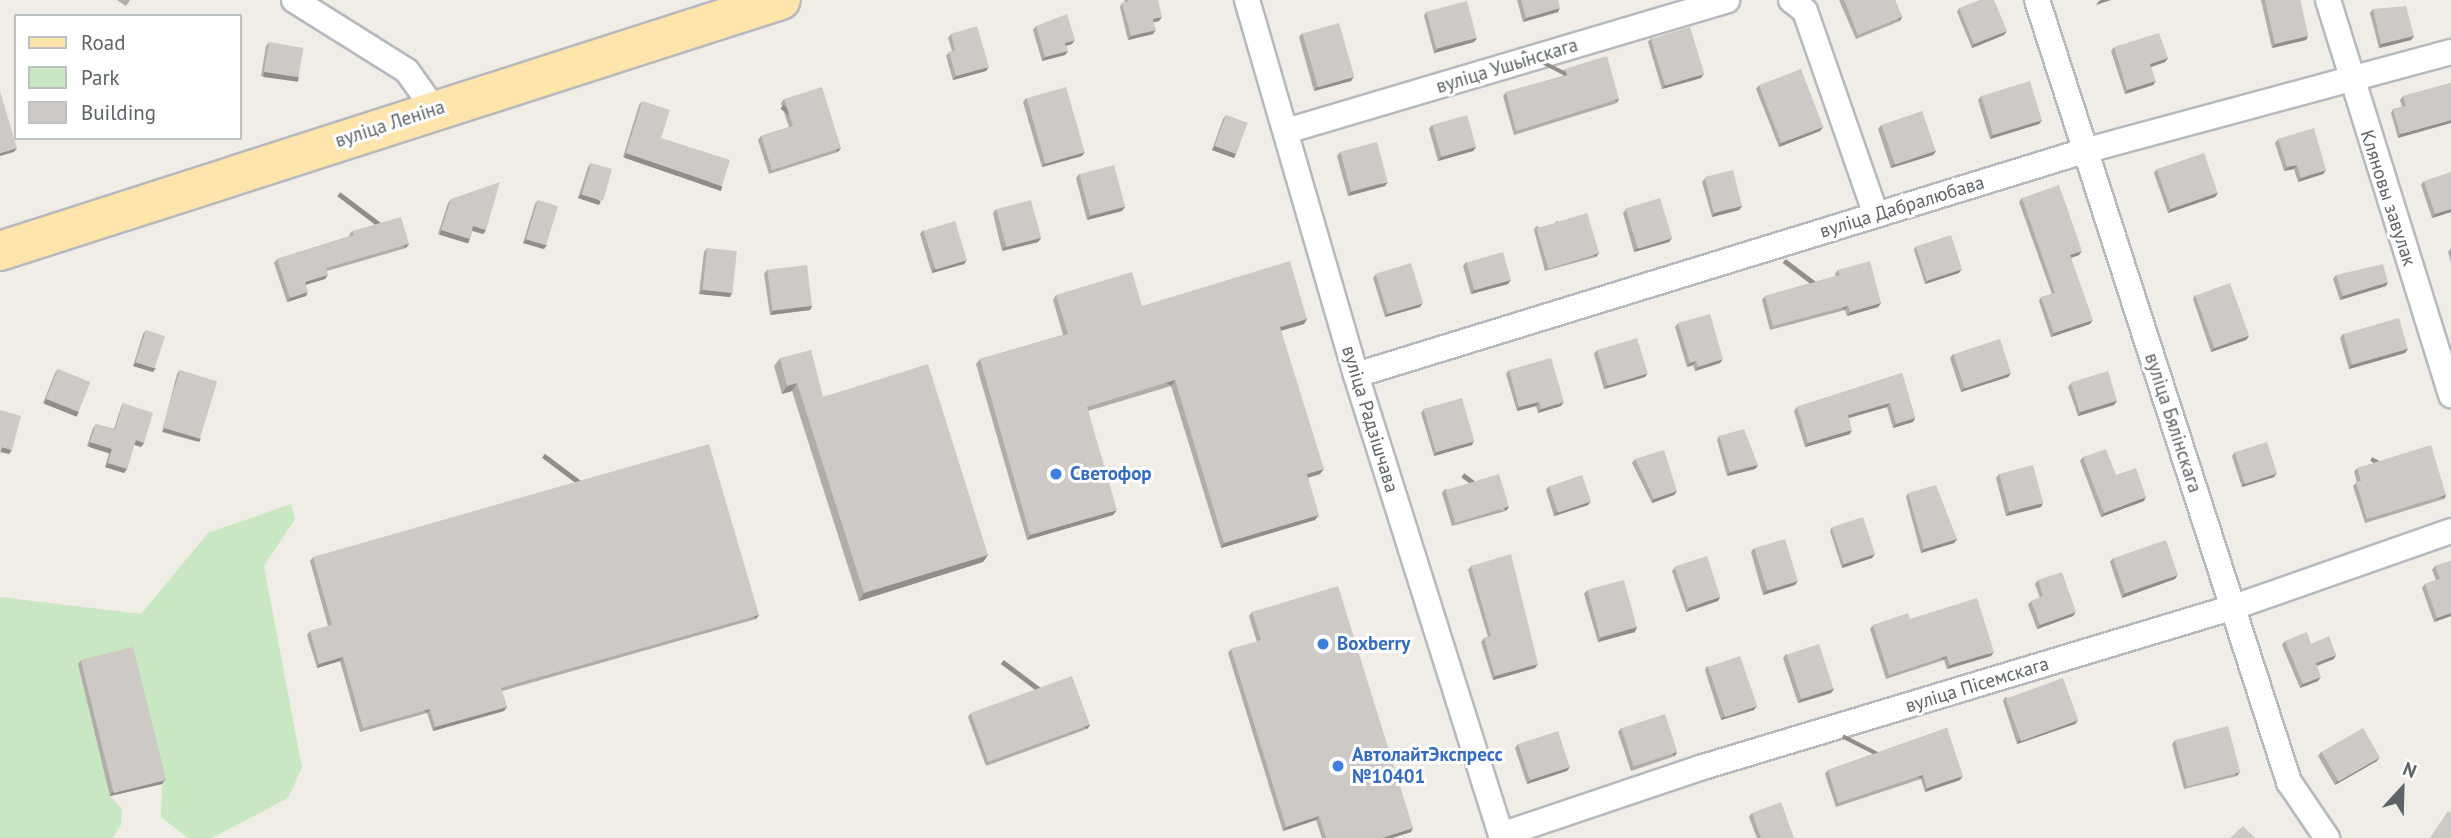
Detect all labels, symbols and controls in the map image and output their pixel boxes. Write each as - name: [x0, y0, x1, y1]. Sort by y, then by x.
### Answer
- legend: [14, 14, 242, 140]
- text: Road: [81, 29, 125, 56]
- street label: вуліца Ушынскага: [1433, 34, 1581, 98]
- text: Park: [81, 64, 120, 91]
- street label: вуліца Леніна: [332, 96, 448, 152]
- text: Building: [81, 99, 156, 126]
- street label: Кляновы завулак: [2355, 127, 2421, 269]
- street label: вуліца Дабралюбава: [1817, 171, 1987, 243]
- street label: вуліца Радзішчава: [1337, 343, 1403, 495]
- street label: вуліца Бялінскага: [2140, 350, 2206, 496]
- place label: Светофор: [1070, 463, 1152, 485]
- marker: Светофор: [1048, 466, 1064, 482]
- place label: Boxberry: [1337, 633, 1410, 655]
- marker: Boxberry: [1315, 636, 1331, 652]
- street label: вуліца Пісемскага: [1903, 652, 2051, 718]
- place label: АвтолайтЭкспресс №10401: [1352, 744, 1503, 788]
- north arrow: [2367, 754, 2437, 824]
- text: N: [2400, 756, 2420, 783]
- marker: АвтолайтЭкспресс №10401: [1330, 758, 1346, 774]

